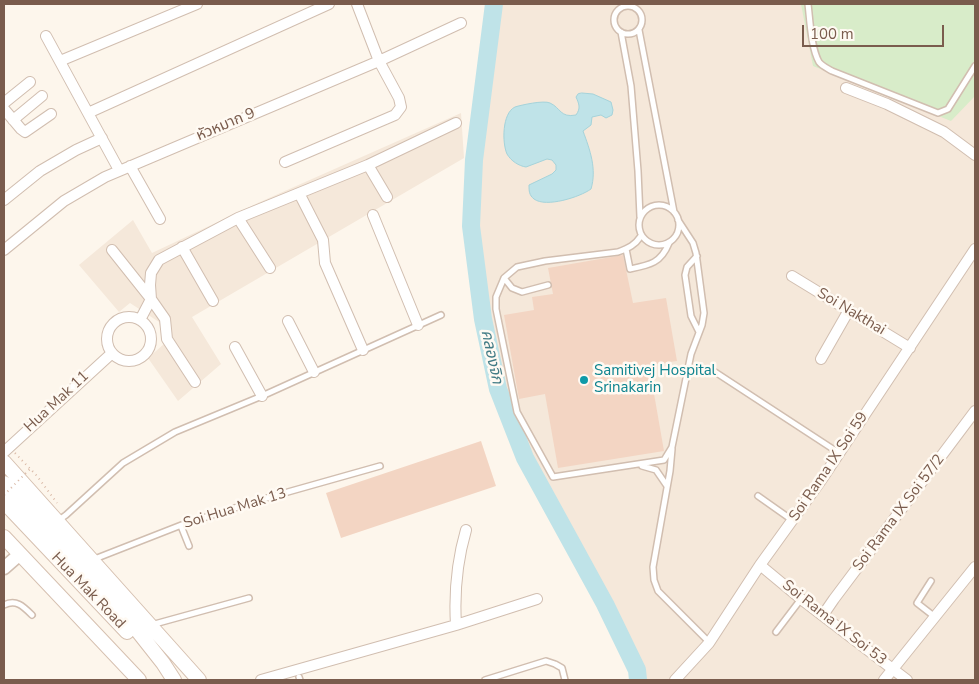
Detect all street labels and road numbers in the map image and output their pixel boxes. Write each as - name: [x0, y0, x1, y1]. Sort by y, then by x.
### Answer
- street label: หัวหมาก 9: [194, 105, 258, 145]
- street label: Soi Nakthai: [814, 285, 888, 339]
- street label: Hua Mak 11: [21, 368, 93, 436]
- street label: Soi Rama IX Soi 59: [786, 409, 872, 525]
- street label: Soi Rama IX Soi 57/2: [849, 451, 949, 575]
- street label: Soi Hua Mak 13: [181, 485, 289, 533]
- street label: Hua Mak Road: [47, 549, 129, 633]
- street label: Soi Rama IX Soi 53: [778, 577, 890, 669]

